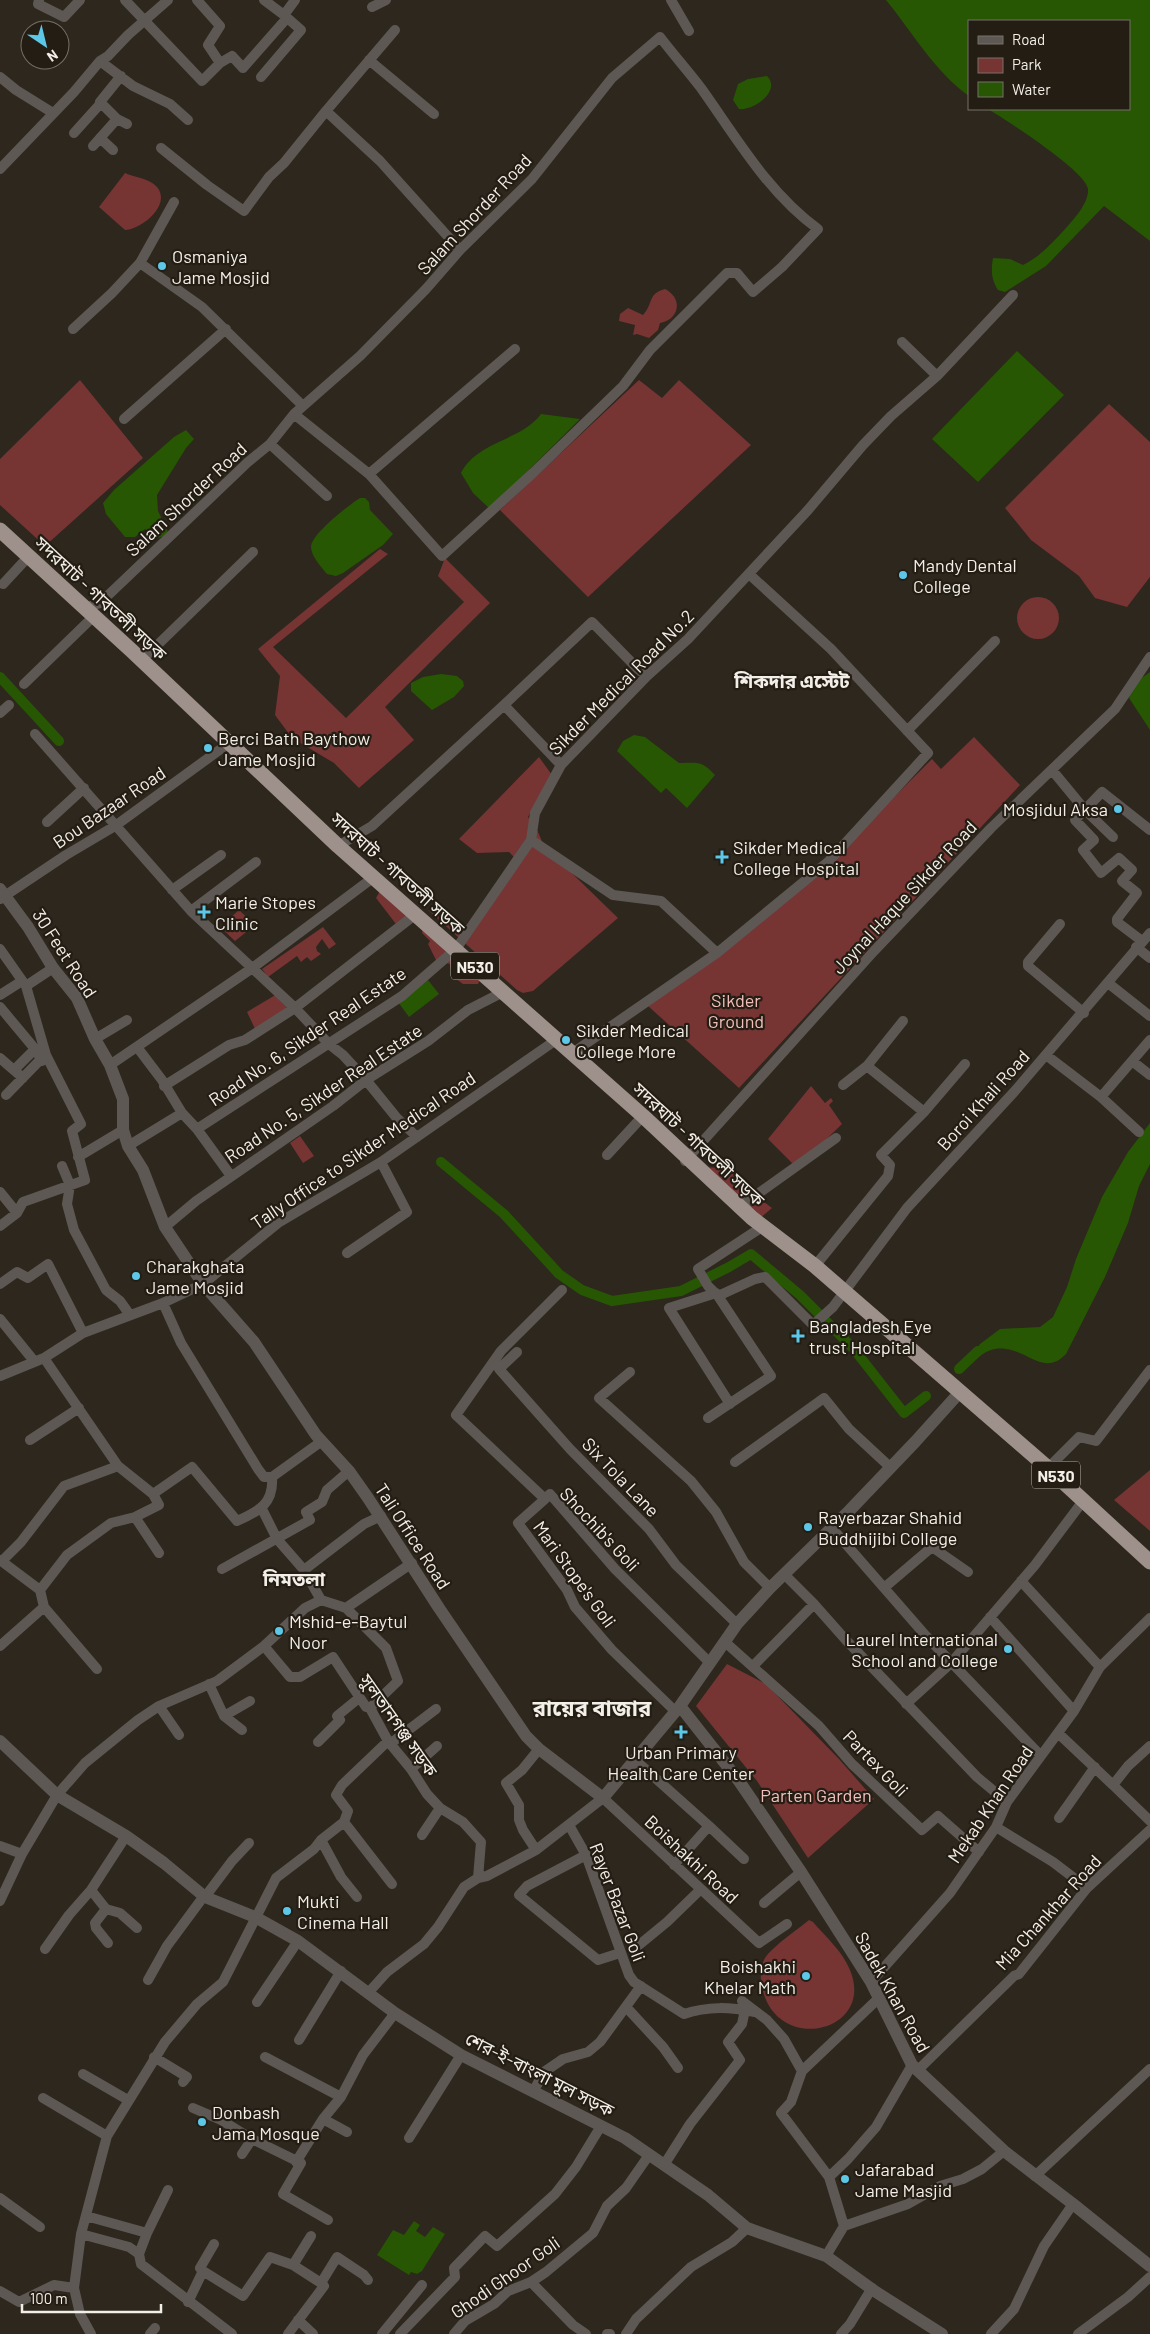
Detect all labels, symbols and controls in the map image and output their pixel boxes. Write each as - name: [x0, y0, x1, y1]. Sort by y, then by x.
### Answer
- north arrow: [20, 20, 70, 70]
- legend: [968, 20, 1130, 110]
- text: Road: [1012, 30, 1045, 48]
- text: N: [44, 46, 61, 66]
- text: Park: [1012, 55, 1042, 73]
- text: Water: [1012, 80, 1051, 98]
- street label: Salam Shorder Road: [412, 149, 536, 279]
- place label: Osmaniya Jame Mosjid: [172, 245, 270, 288]
- marker: Osmaniya Jame Mosjid: [156, 260, 168, 272]
- street label: Salam Shorder Road: [121, 437, 251, 561]
- street label: সদরঘাট - গাবতলী সড়ক: [30, 531, 172, 665]
- place label: Mandy Dental College: [913, 554, 1017, 597]
- marker: Mandy Dental College: [897, 569, 909, 581]
- street label: Sikder Medical Road No.2: [544, 605, 698, 759]
- district label: শিকদার এস্টেট: [733, 669, 850, 692]
- place label: Berci Bath Baythow Jame Mosjid: [218, 727, 370, 770]
- marker: Berci Bath Baythow Jame Mosjid: [202, 742, 214, 754]
- street label: Bou Bazaar Road: [49, 761, 169, 853]
- place label: Mosjidul Aksa: [1003, 798, 1108, 820]
- marker: Mosjidul Aksa: [1112, 803, 1124, 815]
- street label: সদরঘাট - গাবতলী সড়ক: [326, 807, 470, 939]
- street label: Joynal Haque Sikder Road: [827, 816, 981, 978]
- place label: Sikder Medical College Hospital: [733, 836, 859, 879]
- marker: Sikder Medical College Hospital: [715, 850, 729, 864]
- place label: Marie Stopes Clinic: [215, 891, 316, 934]
- street label: 30 Feet Road: [28, 904, 102, 1002]
- marker: Marie Stopes Clinic: [197, 905, 211, 919]
- road number: N530: [451, 952, 499, 979]
- street label: Road No. 6, Sikder Real Estate: [204, 962, 410, 1110]
- park label: Sikder Ground: [708, 989, 764, 1032]
- street label: Road No. 5, Sikder Real Estate: [220, 1019, 426, 1167]
- place label: Sikder Medical College More: [576, 1019, 689, 1062]
- marker: Sikder Medical College More: [560, 1034, 572, 1046]
- street label: Boroi Khali Road: [932, 1045, 1034, 1155]
- street label: Tally Office to Sikder Medical Road: [247, 1067, 479, 1233]
- street label: সদরঘাট - গাবতলী সড়ক: [628, 1077, 770, 1211]
- place label: Charakghata Jame Mosjid: [146, 1255, 245, 1298]
- marker: Charakghata Jame Mosjid: [130, 1270, 142, 1282]
- place label: Bangladesh Eye trust Hospital: [809, 1315, 932, 1358]
- marker: Bangladesh Eye trust Hospital: [791, 1329, 805, 1343]
- street label: Six Tola Lane: [578, 1433, 664, 1521]
- road number: N530: [1032, 1462, 1080, 1488]
- street label: Tali Office Road: [371, 1479, 455, 1593]
- street label: Shochib's Goli: [556, 1483, 644, 1575]
- place label: Rayerbazar Shahid Buddhijibi College: [818, 1506, 962, 1549]
- street label: Mari Stope's Goli: [529, 1516, 621, 1632]
- marker: Rayerbazar Shahid Buddhijibi College: [802, 1521, 814, 1533]
- district label: নিমতলা: [262, 1567, 326, 1590]
- place label: Mshid-e-Baytul Noor: [289, 1610, 407, 1653]
- marker: Mshid-e-Baytul Noor: [273, 1625, 285, 1637]
- place label: Laurel International School and College: [846, 1628, 998, 1671]
- marker: Laurel International School and College: [1002, 1643, 1014, 1655]
- street label: সুলতানগঞ্জ সড়ক: [354, 1669, 443, 1782]
- district label: রায়ের বাজার: [532, 1694, 652, 1720]
- marker: Urban Primary Health Care Center: [674, 1725, 688, 1739]
- street label: Partex Goli: [839, 1725, 913, 1801]
- place label: Urban Primary Health Care Center: [608, 1741, 755, 1784]
- street label: Mekab Khan Road: [943, 1741, 1037, 1867]
- park label: Parten Garden: [760, 1784, 872, 1806]
- street label: Boishakhi Road: [641, 1810, 743, 1908]
- street label: Rayer Bazar Goli: [585, 1840, 651, 1964]
- street label: Mia Chankhar Road: [990, 1850, 1106, 1974]
- place label: Mukti Cinema Hall: [297, 1890, 389, 1933]
- marker: Mukti Cinema Hall: [281, 1905, 293, 1917]
- street label: Sadek Khan Road: [851, 1928, 935, 2056]
- place label: Boishakhi Khelar Math: [704, 1955, 796, 1998]
- marker: Boishakhi Khelar Math: [800, 1970, 812, 1982]
- street label: শের-ই-বাংলা মূল সড়ক: [462, 2027, 618, 2122]
- place label: Donbash Jama Mosque: [212, 2101, 320, 2144]
- marker: Donbash Jama Mosque: [196, 2116, 208, 2128]
- place label: Jafarabad Jame Masjid: [855, 2158, 952, 2201]
- marker: Jafarabad Jame Masjid: [839, 2173, 851, 2185]
- street label: Ghodi Ghoor Goli: [446, 2231, 564, 2323]
- scale bar: [22, 2282, 161, 2314]
- text: 100 m: [30, 2289, 68, 2307]

